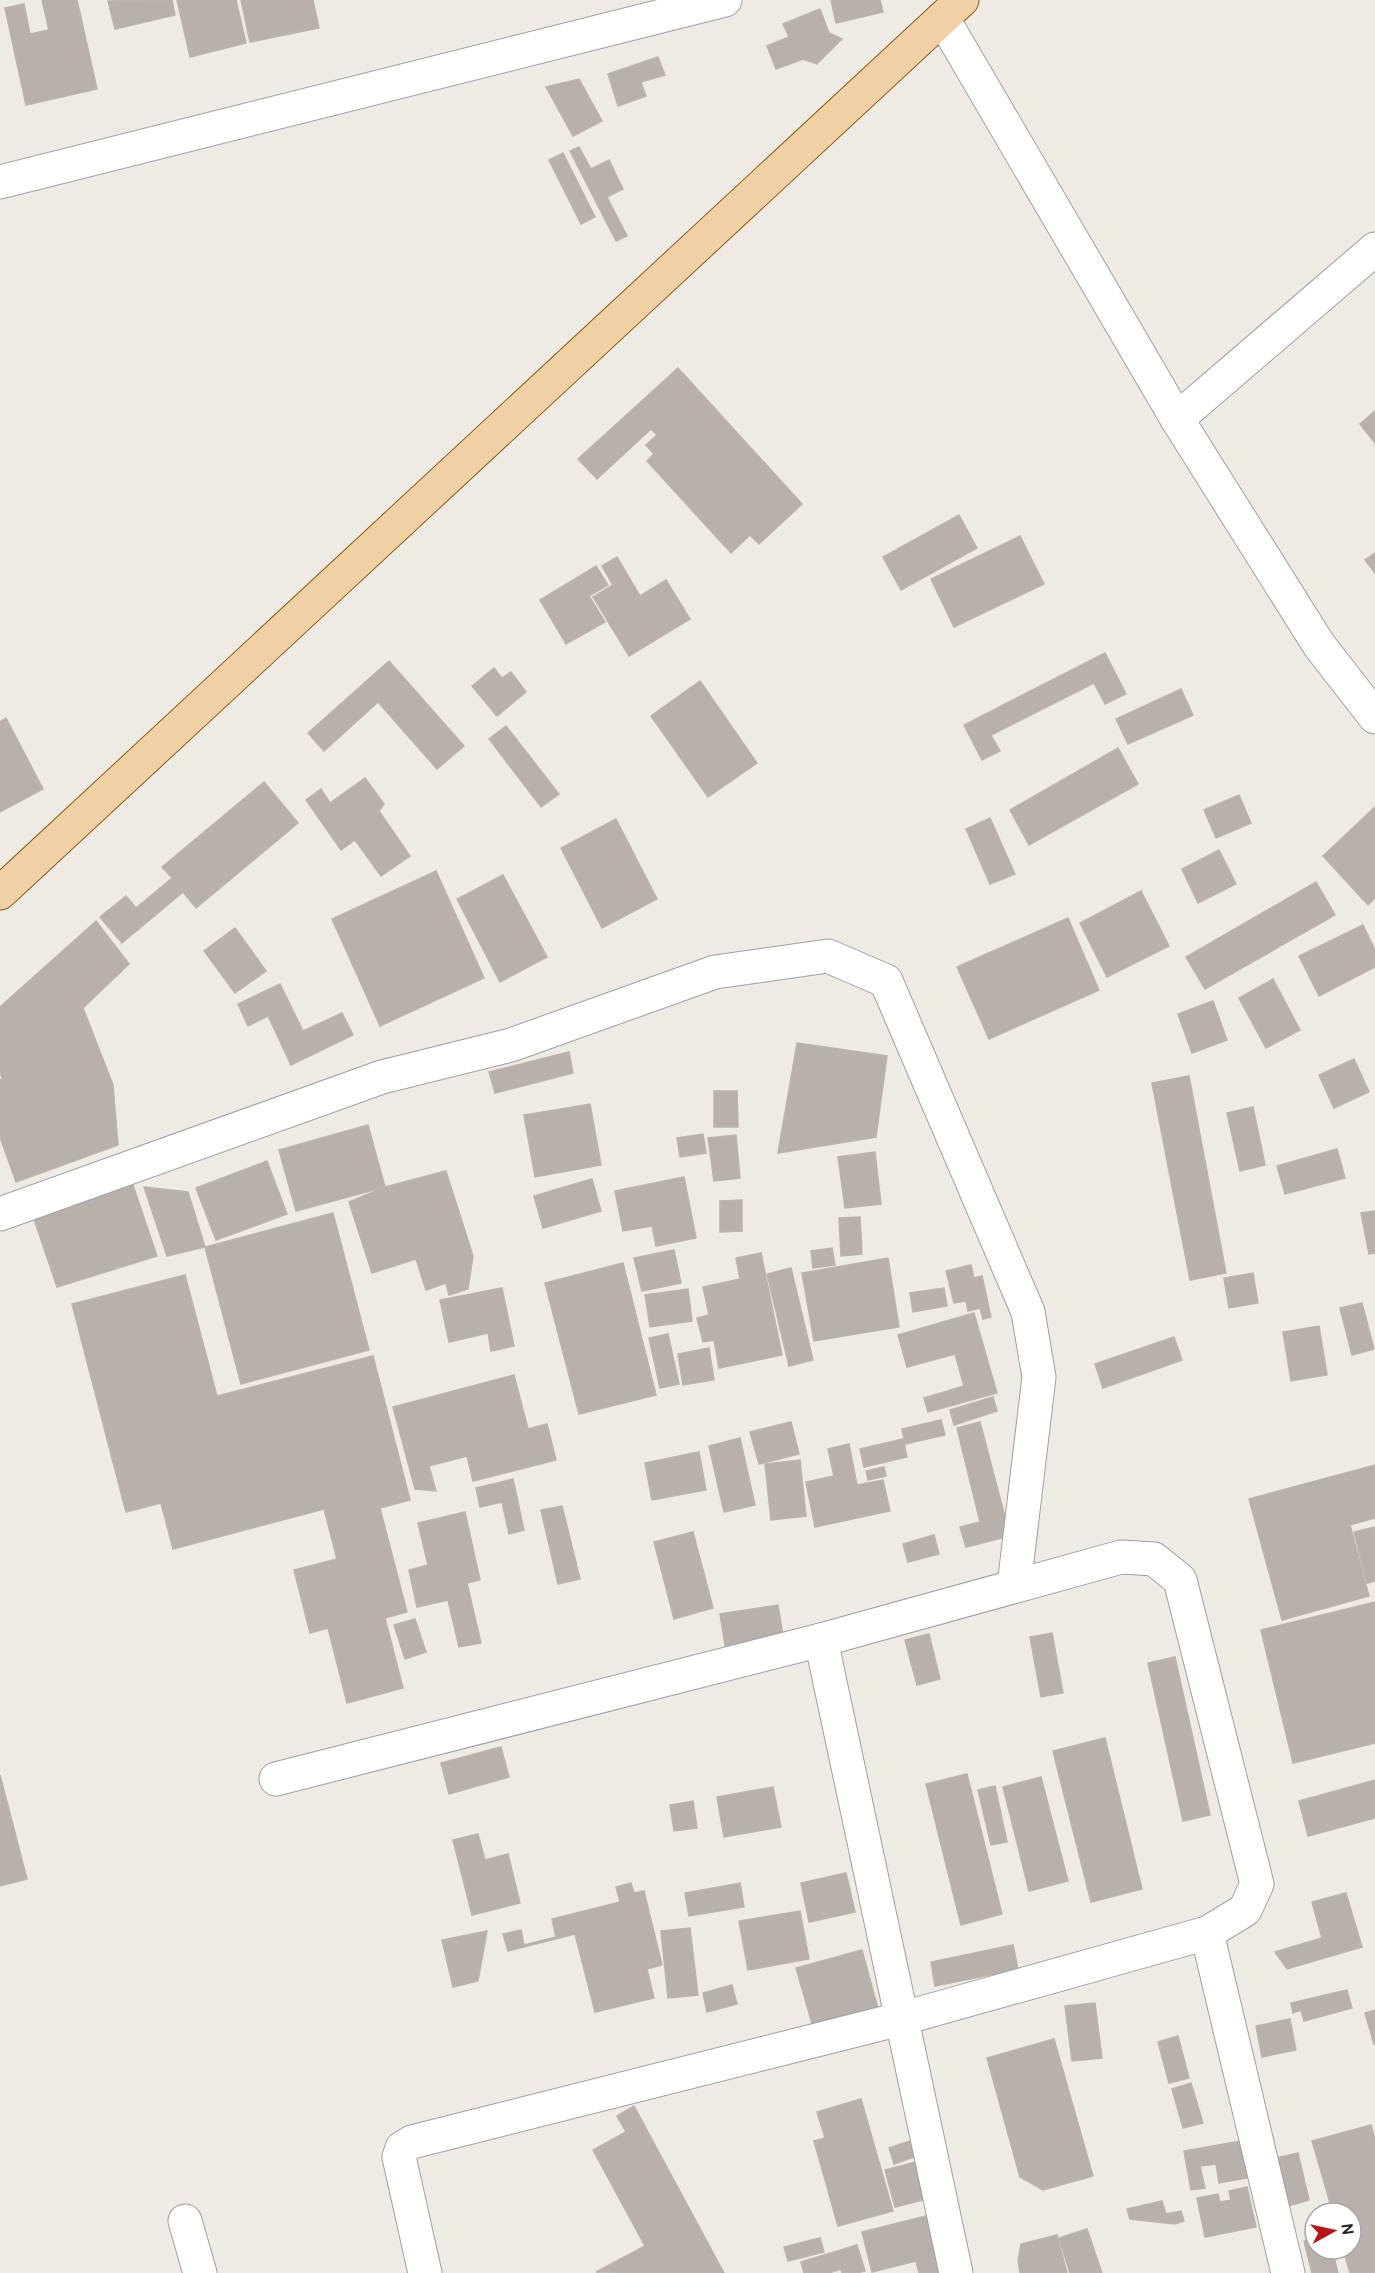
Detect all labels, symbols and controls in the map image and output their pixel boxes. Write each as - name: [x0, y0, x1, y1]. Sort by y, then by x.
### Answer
- north arrow: [1303, 2201, 1363, 2261]
- text: N: [1337, 2222, 1358, 2236]

